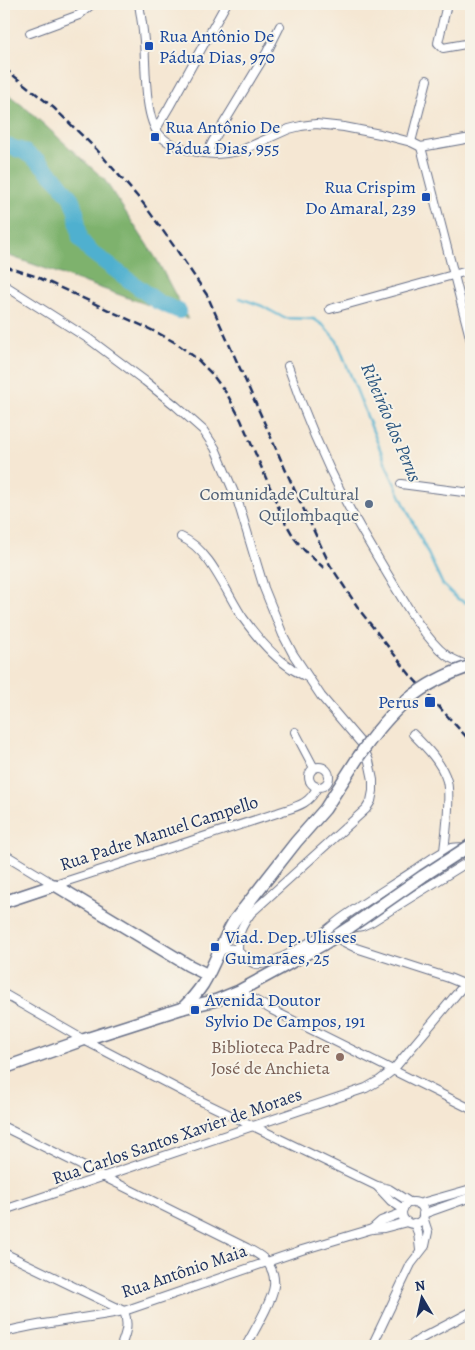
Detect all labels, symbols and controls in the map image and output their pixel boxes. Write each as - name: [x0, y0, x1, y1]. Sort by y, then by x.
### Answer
- place label: Rua Antônio De Pádua Dias, 970: [159, 24, 275, 69]
- marker: Rua Antônio De Pádua Dias, 970: [143, 40, 155, 52]
- place label: Rua Antônio De Pádua Dias, 955: [165, 115, 280, 160]
- marker: Rua Antônio De Pádua Dias, 955: [149, 131, 161, 143]
- place label: Rua Crispim Do Amaral, 239: [305, 175, 416, 220]
- marker: Rua Crispim Do Amaral, 239: [420, 191, 432, 203]
- water label: Ribeirão dos Perus: [354, 359, 428, 486]
- place label: Comunidade Cultural Quilombaque: [200, 482, 360, 527]
- marker: Comunidade Cultural Quilombaque: [363, 498, 375, 510]
- place label: Perus: [378, 690, 419, 714]
- marker: Perus: [423, 695, 437, 709]
- street label: Rua Padre Manuel Campello: [57, 790, 261, 876]
- place label: Viad. Dep. Ulisses Guimarães, 25: [224, 925, 357, 970]
- marker: Viad. Dep. Ulisses Guimarães, 25: [209, 941, 221, 953]
- place label: Avenida Doutor Sylvio De Campos, 191: [204, 988, 365, 1033]
- marker: Avenida Doutor Sylvio De Campos, 191: [189, 1004, 201, 1016]
- place label: Biblioteca Padre José de Anchieta: [211, 1035, 331, 1080]
- marker: Biblioteca Padre José de Anchieta: [334, 1051, 346, 1063]
- street label: Rua Carlos Santos Xavier de Moraes: [49, 1082, 305, 1190]
- street label: Rua Antônio Maia: [118, 1238, 251, 1304]
- north arrow: [398, 1272, 448, 1322]
- text: N: [414, 1275, 427, 1296]

